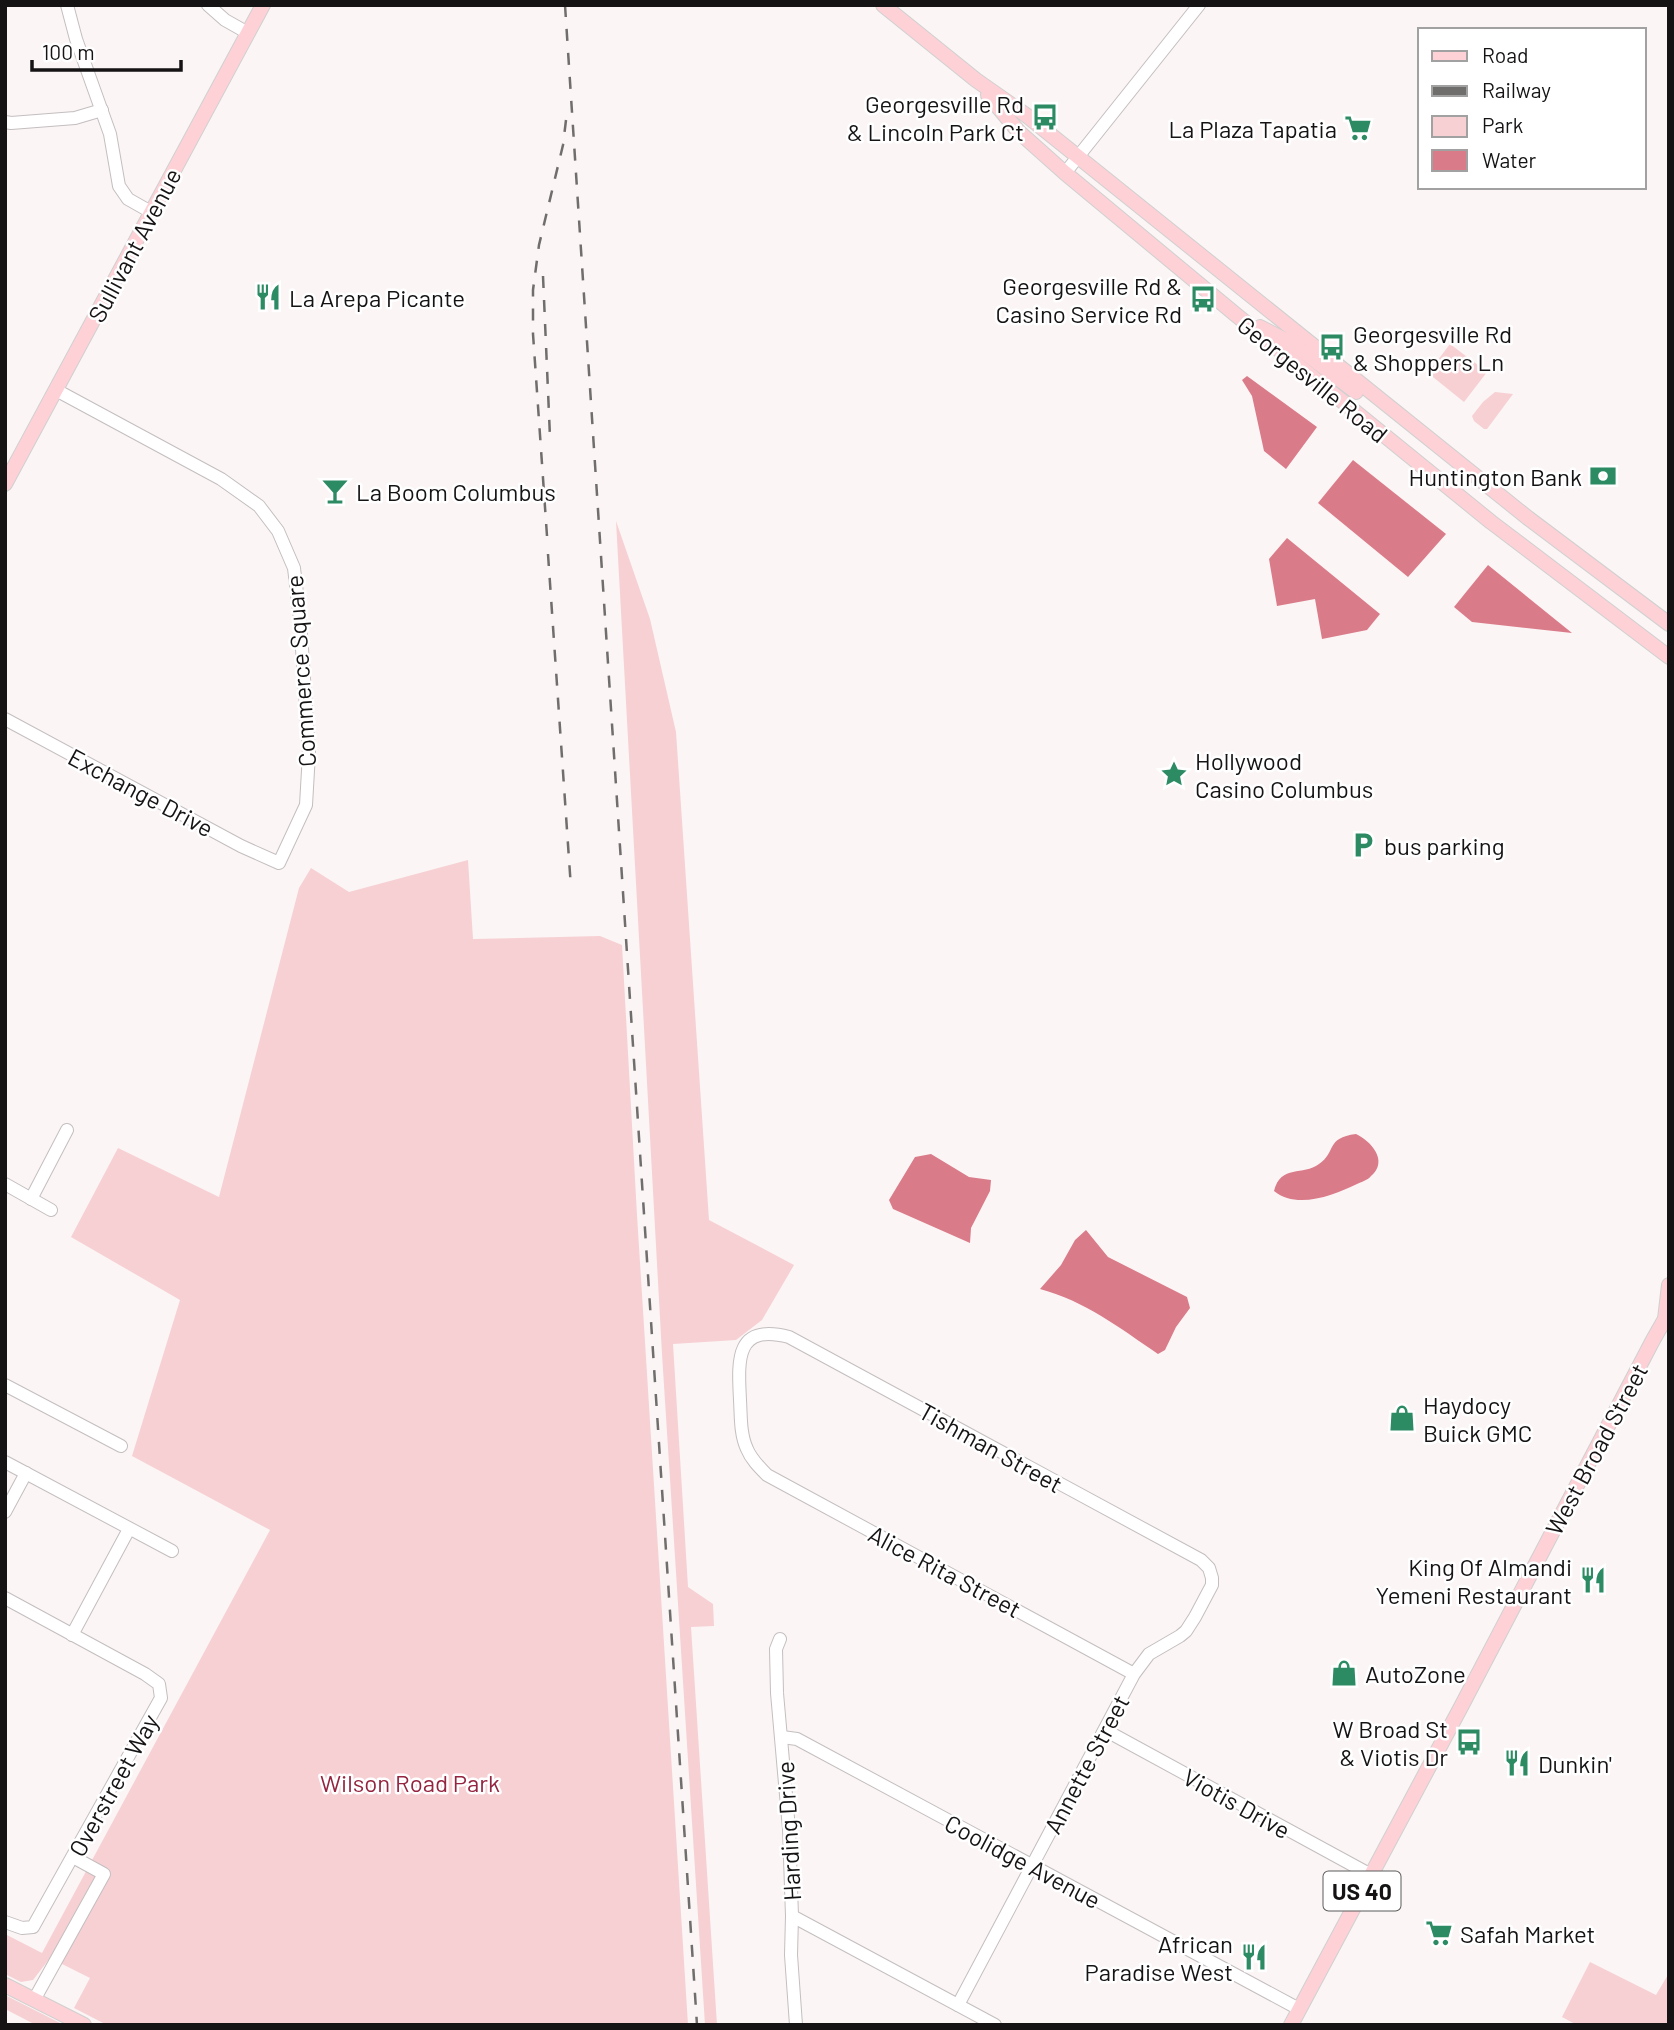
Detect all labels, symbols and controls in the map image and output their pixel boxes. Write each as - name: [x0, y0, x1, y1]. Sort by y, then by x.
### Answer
- scale bar: [32, 28, 180, 72]
- legend: [1418, 28, 1646, 189]
- text: 100 m: [42, 39, 95, 64]
- text: Road: [1482, 42, 1528, 67]
- text: Railway: [1482, 77, 1551, 102]
- place label: Georgesville Rd & Lincoln Park Ct: [847, 89, 1024, 146]
- bus stop icon: Georgesville Rd & Lincoln Park Ct: [1030, 102, 1060, 132]
- text: Park: [1482, 112, 1523, 137]
- supermarket icon: La Plaza Tapatia: [1343, 113, 1373, 143]
- place label: La Plaza Tapatia: [1168, 114, 1337, 143]
- text: Water: [1482, 147, 1537, 172]
- street label: Sullivant Avenue: [81, 163, 187, 327]
- place label: Georgesville Rd & Casino Service Rd: [996, 271, 1182, 328]
- restaurant icon: La Arepa Picante: [253, 282, 283, 312]
- place label: La Arepa Picante: [289, 283, 465, 312]
- bus stop icon: Georgesville Rd & Casino Service Rd: [1188, 284, 1218, 314]
- street label: Georgesville Road: [1232, 310, 1394, 448]
- place label: Georgesville Rd & Shoppers Ln: [1353, 319, 1512, 376]
- bus stop icon: Georgesville Rd & Shoppers Ln: [1317, 332, 1347, 362]
- bank icon: Huntington Bank: [1588, 461, 1618, 491]
- place label: Huntington Bank: [1409, 462, 1582, 491]
- bar icon: La Boom Columbus: [320, 476, 350, 506]
- place label: La Boom Columbus: [356, 477, 556, 506]
- street label: Commerce Square: [279, 574, 321, 768]
- street label: Exchange Drive: [64, 742, 218, 842]
- place label: Hollywood Casino Columbus: [1195, 746, 1373, 803]
- place icon: Hollywood Casino Columbus: [1159, 759, 1189, 789]
- parking icon: bus parking: [1348, 830, 1378, 860]
- place label: bus parking: [1384, 831, 1504, 860]
- street label: West Broad Street: [1539, 1358, 1653, 1540]
- place label: Haydocy Buick GMC: [1423, 1390, 1532, 1447]
- street label: Tishman Street: [914, 1396, 1068, 1498]
- shop icon: Haydocy Buick GMC: [1387, 1403, 1417, 1433]
- street label: Alice Rita Street: [864, 1519, 1026, 1623]
- place label: King Of Almandi Yemeni Restaurant: [1376, 1552, 1572, 1609]
- restaurant icon: King Of Almandi Yemeni Restaurant: [1578, 1565, 1608, 1595]
- shop icon: AutoZone: [1329, 1658, 1359, 1688]
- place label: AutoZone: [1365, 1659, 1466, 1688]
- street label: Annette Street: [1037, 1690, 1135, 1838]
- street label: Overstreet Way: [62, 1709, 164, 1861]
- place label: W Broad St & Viotis Dr: [1332, 1714, 1448, 1771]
- bus stop icon: W Broad St & Viotis Dr: [1454, 1727, 1484, 1757]
- restaurant icon: Dunkin': [1502, 1748, 1532, 1778]
- place label: Dunkin': [1538, 1749, 1612, 1778]
- street label: Harding Drive: [770, 1760, 806, 1902]
- street label: Viotis Drive: [1178, 1762, 1296, 1844]
- park label: Wilson Road Park: [320, 1768, 500, 1797]
- street label: Coolidge Avenue: [940, 1808, 1106, 1914]
- road number: US 40: [1324, 1872, 1400, 1910]
- supermarket icon: Safah Market: [1424, 1918, 1454, 1948]
- place label: Safah Market: [1460, 1919, 1595, 1948]
- place label: African Paradise West: [1085, 1929, 1233, 1986]
- restaurant icon: African Paradise West: [1239, 1942, 1269, 1972]

